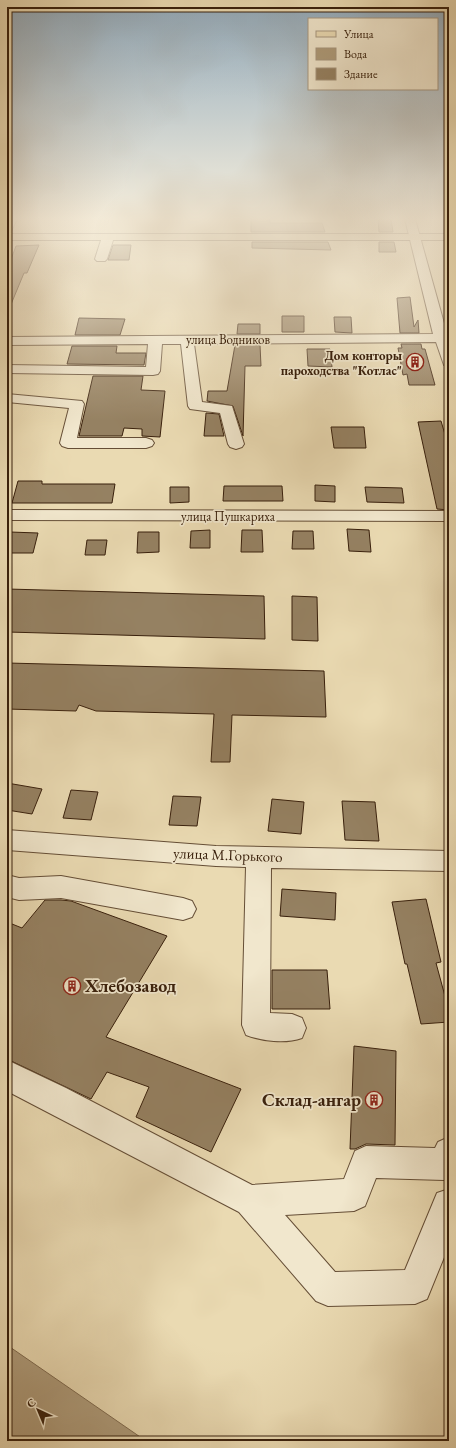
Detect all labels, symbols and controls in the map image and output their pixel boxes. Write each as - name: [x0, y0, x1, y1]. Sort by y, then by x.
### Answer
- legend: [308, 18, 438, 90]
- text: Улица: [343, 26, 374, 42]
- text: Вода: [344, 46, 367, 62]
- text: Здание: [344, 66, 378, 82]
- street label: улица Водников: [186, 331, 271, 348]
- place label: Дом конторы пароходства "Котлас": [281, 347, 403, 379]
- building icon: Дом конторы пароходства "Котлас": [405, 352, 425, 372]
- street label: улица Пушкариха: [181, 508, 276, 525]
- street label: улица М.Горького: [173, 843, 283, 866]
- place label: Хлебозавод: [84, 974, 177, 997]
- building icon: Хлебозавод: [62, 976, 82, 996]
- place label: Склад-ангар: [262, 1088, 361, 1111]
- building icon: Склад-ангар: [364, 1090, 384, 1110]
- north arrow: [18, 1390, 58, 1430]
- text: С: [23, 1395, 39, 1411]

